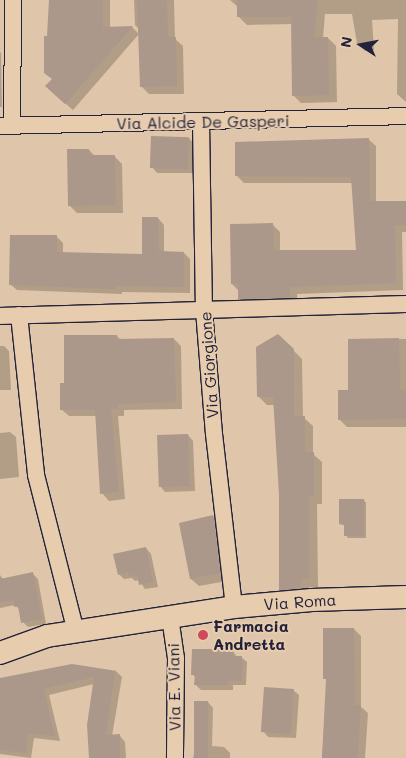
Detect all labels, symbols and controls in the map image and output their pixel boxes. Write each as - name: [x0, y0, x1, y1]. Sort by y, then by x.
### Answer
- north arrow: [336, 20, 386, 70]
- text: N: [335, 35, 356, 49]
- street label: Via Alcide De Gasperi: [116, 111, 290, 133]
- street label: Via Giorgione: [196, 311, 222, 419]
- street label: Via Roma: [263, 590, 337, 614]
- place label: Farmacia Andretta: [213, 616, 289, 654]
- marker: Farmacia Andretta: [197, 629, 209, 641]
- street label: Via E. Viani: [164, 643, 184, 731]

